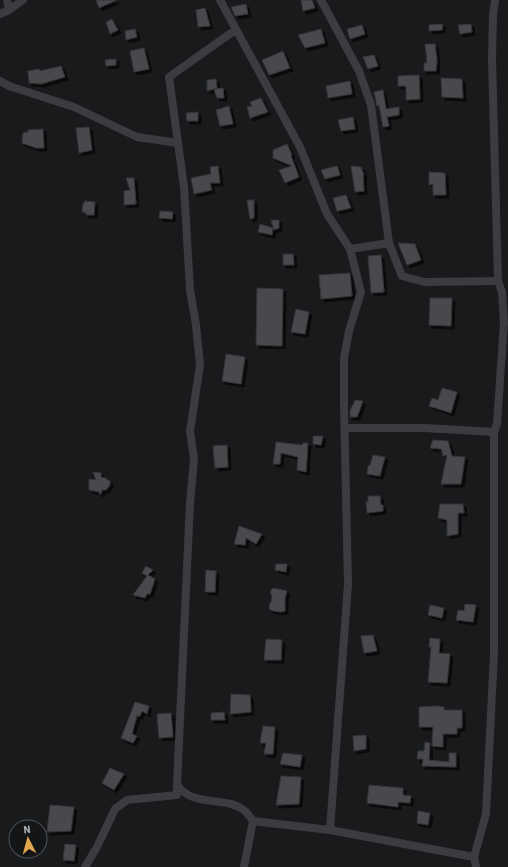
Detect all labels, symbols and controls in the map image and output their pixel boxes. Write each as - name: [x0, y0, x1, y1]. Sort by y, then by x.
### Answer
- north arrow: [8, 819, 48, 859]
- text: N: [23, 822, 31, 837]

